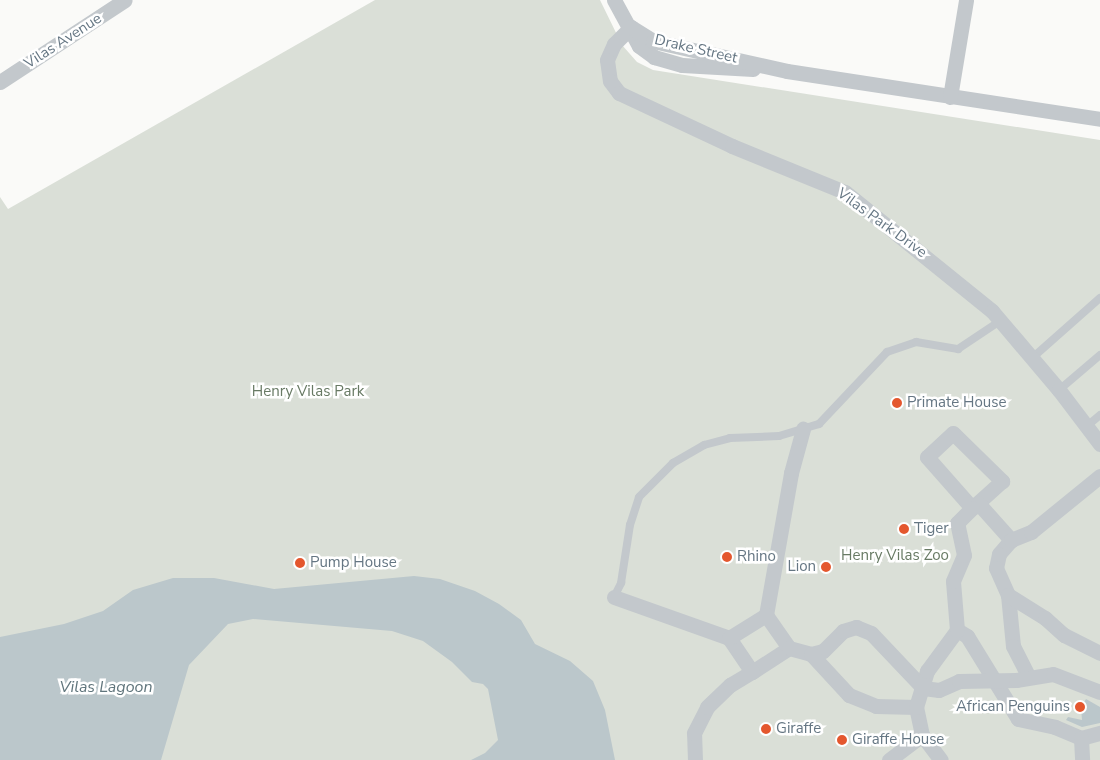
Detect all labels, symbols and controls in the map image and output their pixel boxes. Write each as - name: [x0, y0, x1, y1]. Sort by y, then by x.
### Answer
- street label: Vilas Avenue: [21, 9, 105, 73]
- street label: Drake Street: [653, 31, 739, 67]
- street label: Vilas Park Drive: [834, 184, 930, 262]
- park label: Henry Vilas Park: [252, 383, 364, 401]
- place label: Primate House: [907, 394, 1006, 412]
- marker: Primate House: [891, 397, 903, 409]
- place label: Tiger: [914, 520, 949, 538]
- marker: Tiger: [898, 523, 910, 535]
- park label: Henry Vilas Zoo: [841, 547, 949, 565]
- place label: Rhino: [737, 548, 776, 566]
- marker: Rhino: [721, 551, 733, 563]
- place label: Pump House: [310, 554, 397, 572]
- marker: Pump House: [294, 557, 306, 569]
- place label: Lion: [788, 558, 816, 576]
- marker: Lion: [820, 561, 832, 573]
- water label: Vilas Lagoon: [59, 677, 153, 697]
- place label: African Penguins: [956, 698, 1070, 716]
- marker: African Penguins: [1074, 701, 1086, 713]
- place label: Giraffe: [776, 720, 821, 738]
- marker: Giraffe: [760, 723, 772, 735]
- place label: Giraffe House: [852, 731, 944, 749]
- marker: Giraffe House: [836, 734, 848, 746]

